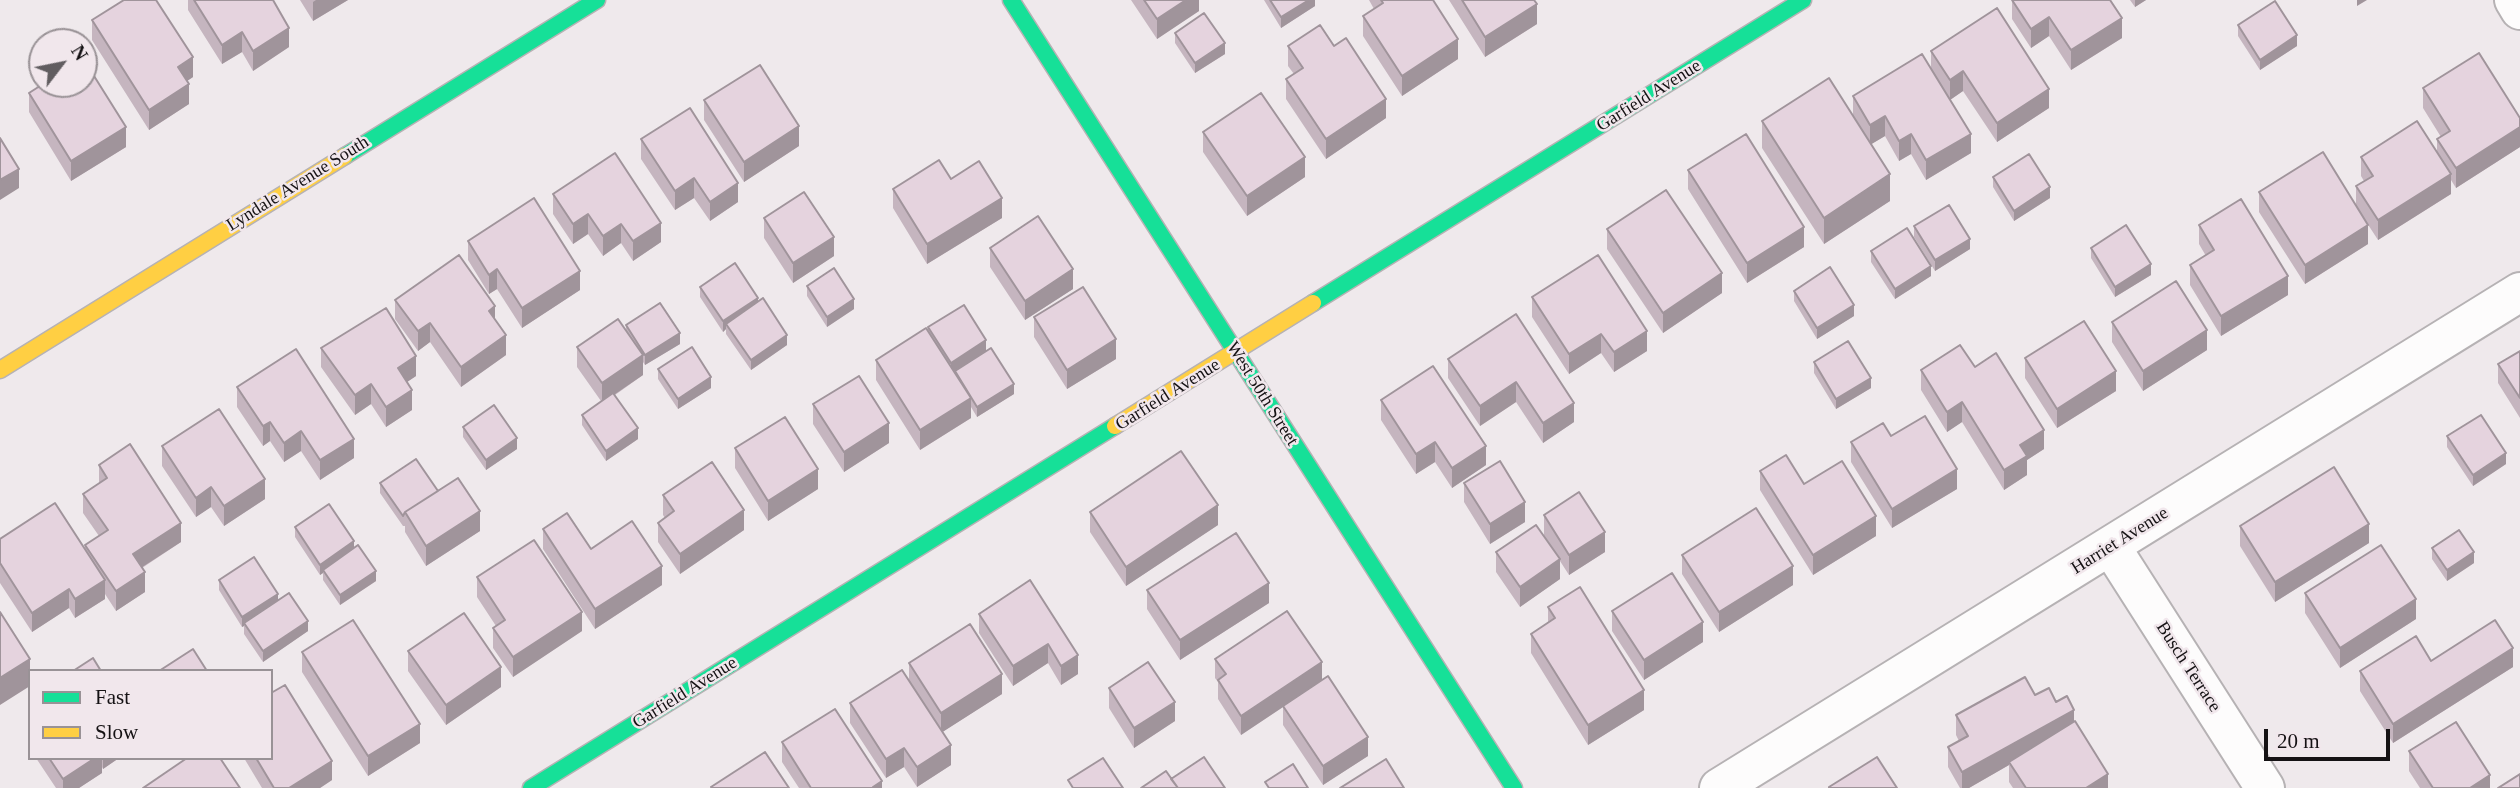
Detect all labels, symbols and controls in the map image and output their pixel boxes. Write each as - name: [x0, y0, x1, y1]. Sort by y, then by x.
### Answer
- north arrow: [28, 28, 98, 98]
- text: N: [67, 41, 92, 64]
- street label: Garfield Avenue: [1593, 55, 1705, 137]
- street label: Lyndale Avenue South: [223, 131, 373, 237]
- street label: West 50th Street: [1221, 338, 1303, 450]
- street label: Garfield Avenue: [1112, 354, 1224, 436]
- street label: Harriet Avenue: [2068, 503, 2172, 579]
- street label: Busch Terrace: [2151, 618, 2225, 716]
- street label: Garfield Avenue: [629, 652, 741, 734]
- legend: [28, 669, 273, 760]
- text: Fast: [95, 685, 130, 709]
- scale bar: [2268, 714, 2394, 758]
- text: Slow: [95, 720, 138, 744]
- text: 20 m: [2277, 729, 2320, 753]

